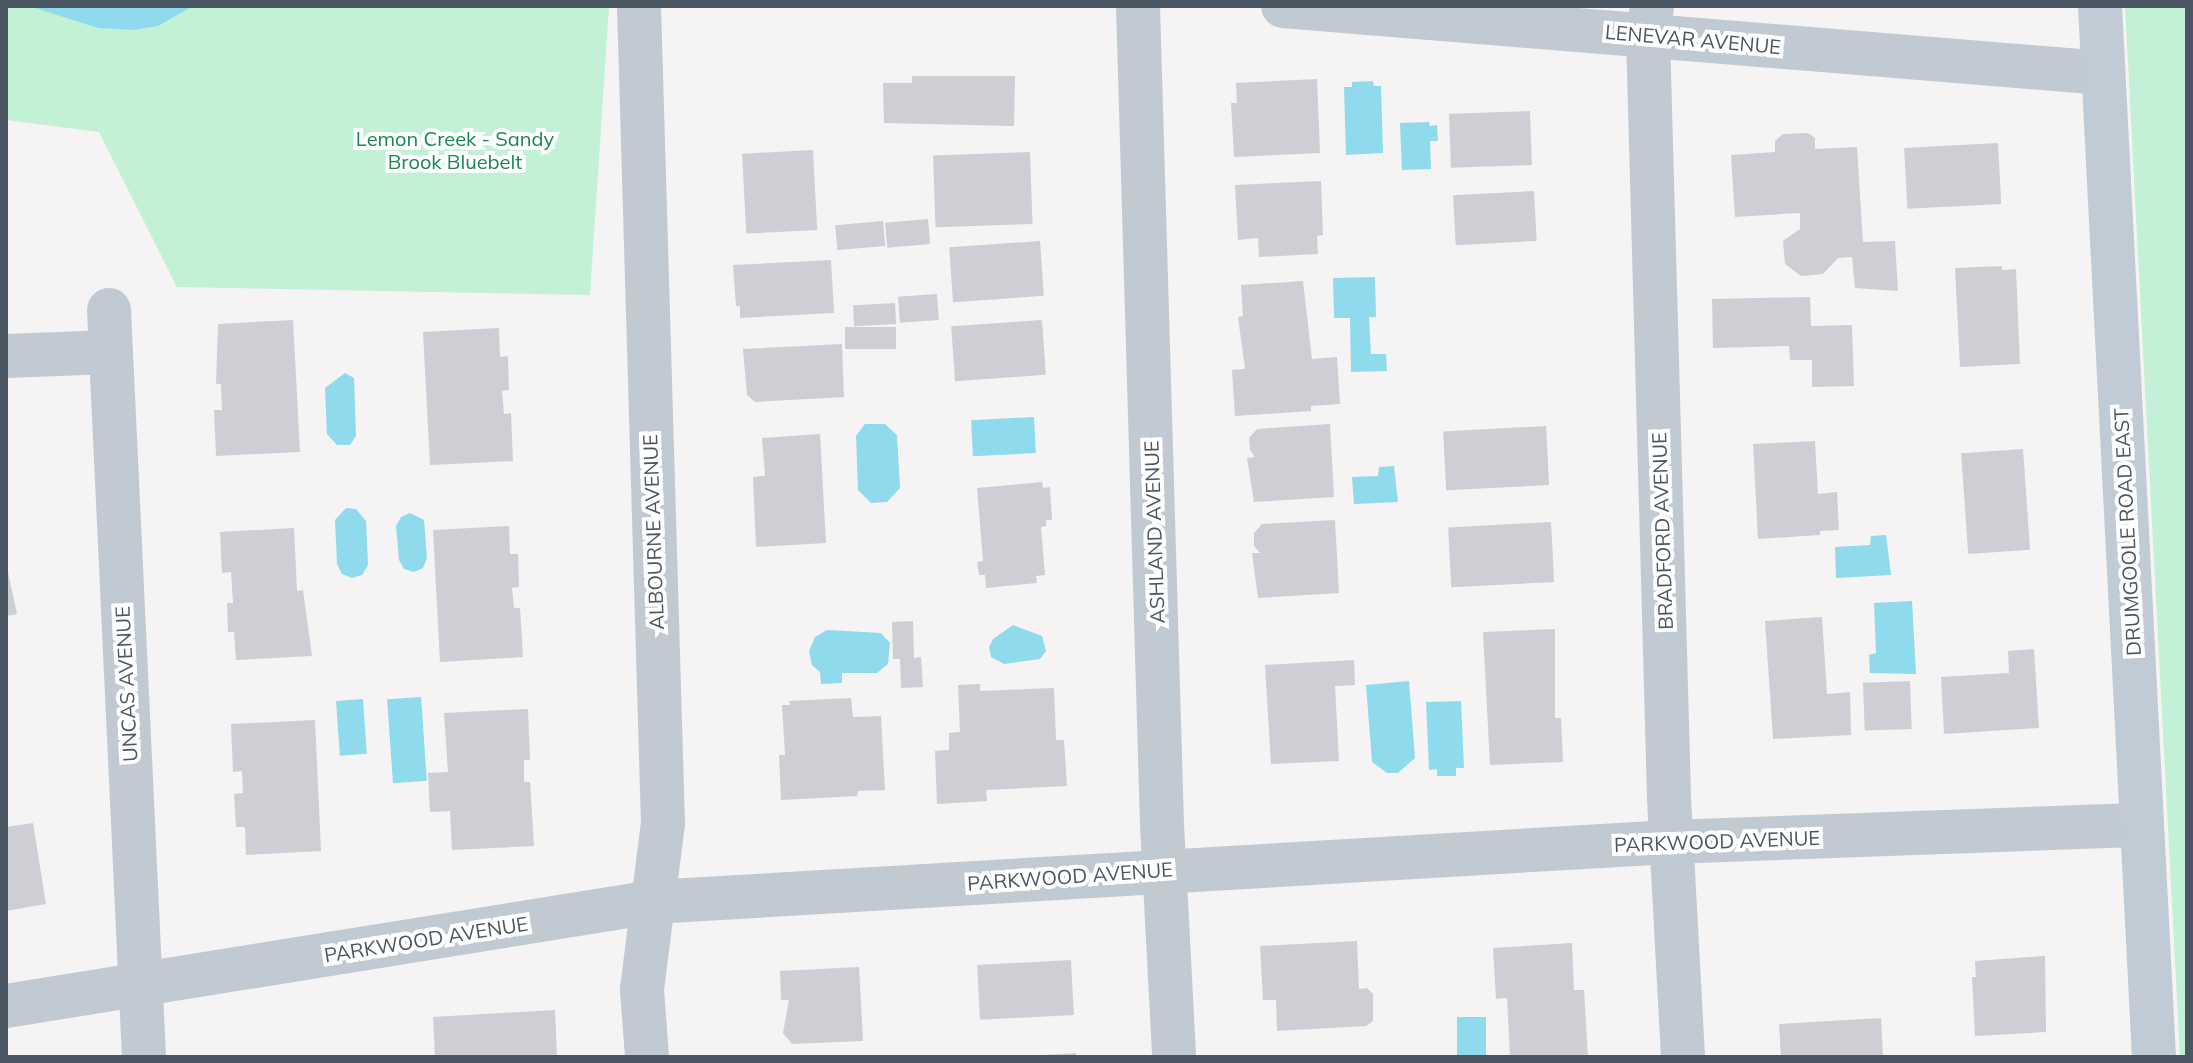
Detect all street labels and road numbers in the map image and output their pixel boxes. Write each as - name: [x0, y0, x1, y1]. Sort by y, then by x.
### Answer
- street label: LENEVAR AVENUE: [1604, 19, 1782, 59]
- street label: DRUMGOOLE ROAD EAST: [2109, 408, 2145, 656]
- street label: BRADFORD AVENUE: [1647, 432, 1677, 630]
- street label: ALBOURNE AVENUE: [638, 434, 668, 630]
- street label: ASHLAND AVENUE: [1139, 440, 1169, 624]
- street label: UNCAS AVENUE: [110, 606, 142, 762]
- street label: PARKWOOD AVENUE: [1614, 825, 1820, 857]
- street label: PARKWOOD AVENUE: [966, 857, 1174, 895]
- street label: PARKWOOD AVENUE: [322, 911, 530, 967]

